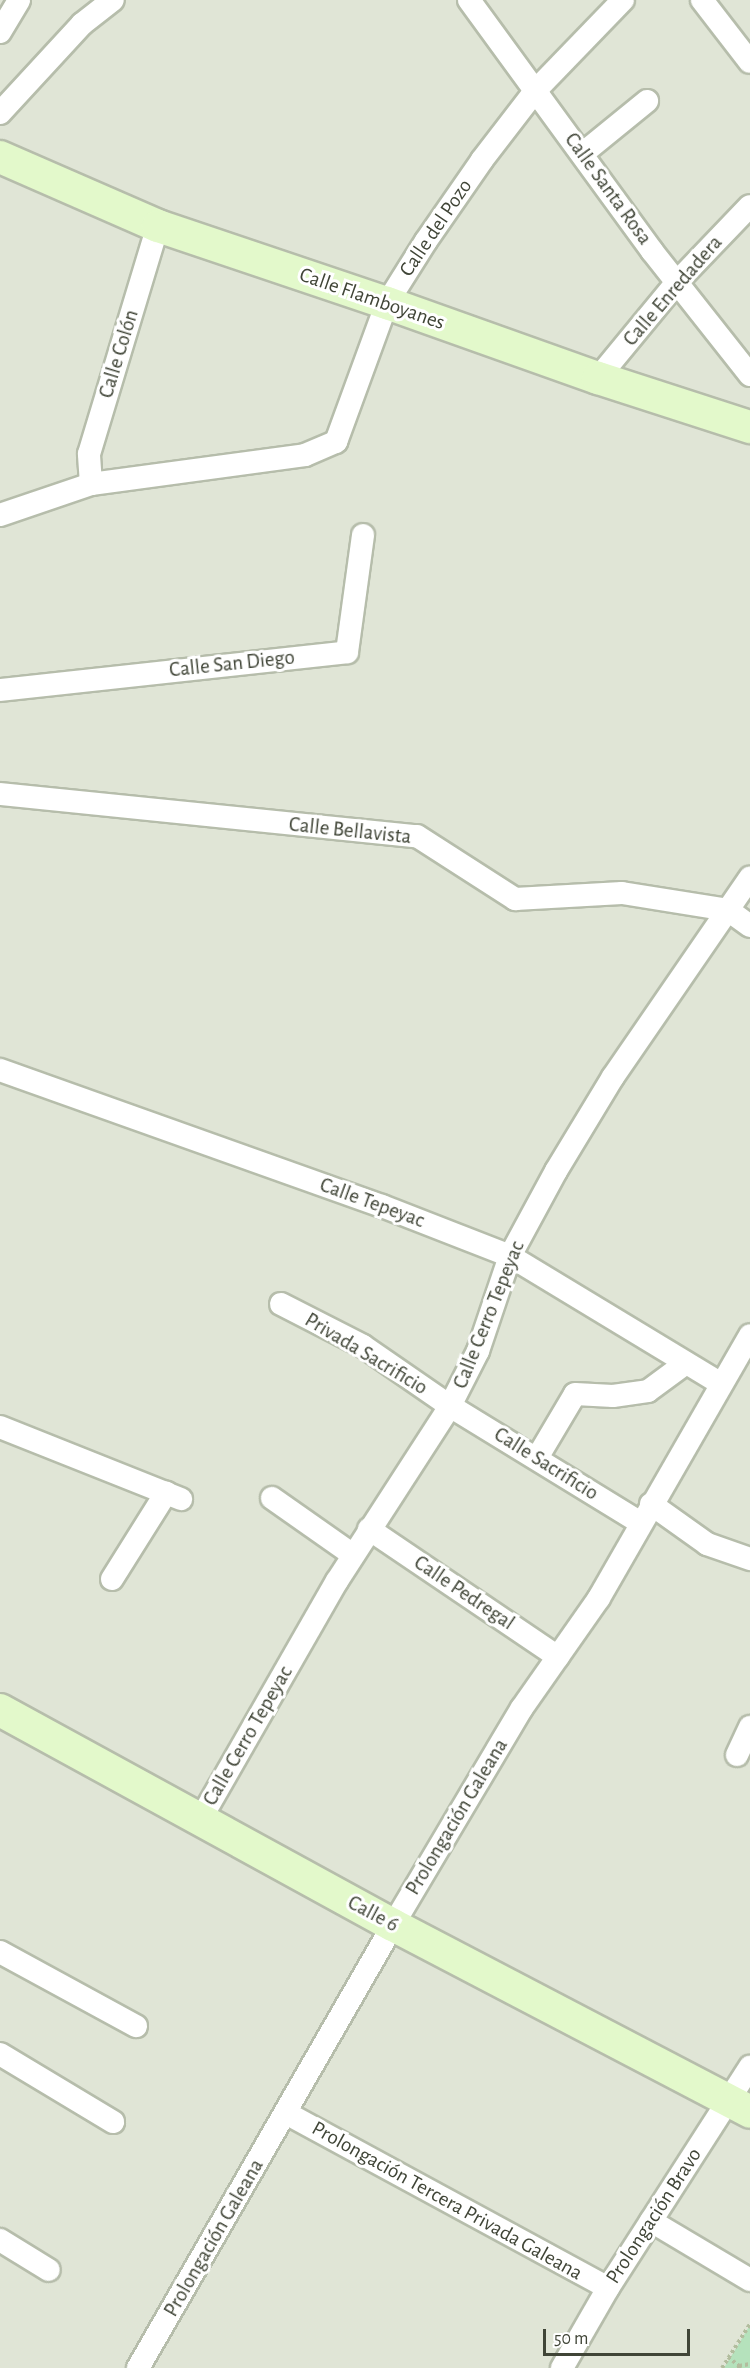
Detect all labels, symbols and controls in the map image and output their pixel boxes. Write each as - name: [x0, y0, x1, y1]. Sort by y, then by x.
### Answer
- street label: Calle Santa Rosa: [559, 128, 657, 250]
- street label: Calle del Pozo: [394, 174, 478, 282]
- street label: Calle Enredadera: [618, 230, 728, 352]
- street label: Calle Flamboyanes: [296, 262, 448, 336]
- street label: Calle Colón: [94, 307, 144, 401]
- street label: Calle San Diego: [168, 645, 296, 683]
- street label: Calle Bellavista: [288, 812, 412, 850]
- street label: Calle Tepeyac: [316, 1172, 428, 1234]
- street label: Calle Cerro Tepeyac: [448, 1237, 530, 1393]
- street label: Privada Sacrificio: [300, 1307, 432, 1401]
- street label: Calle Sacrificio: [489, 1422, 603, 1506]
- street label: Calle Pedregal: [409, 1550, 519, 1636]
- street label: Calle Cerro Tepeyac: [198, 1662, 298, 1810]
- street label: Prolongación Galeana: [400, 1734, 514, 1900]
- street label: Calle 6: [343, 1890, 403, 1938]
- street label: Prolongación Tercera Privada Galeana: [307, 2116, 587, 2286]
- street label: Prolongación Bravo: [601, 2143, 707, 2289]
- street label: Prolongación Galeana: [159, 2155, 269, 2321]
- scale bar: [546, 2317, 693, 2355]
- text: 50 m: [554, 2330, 588, 2348]

